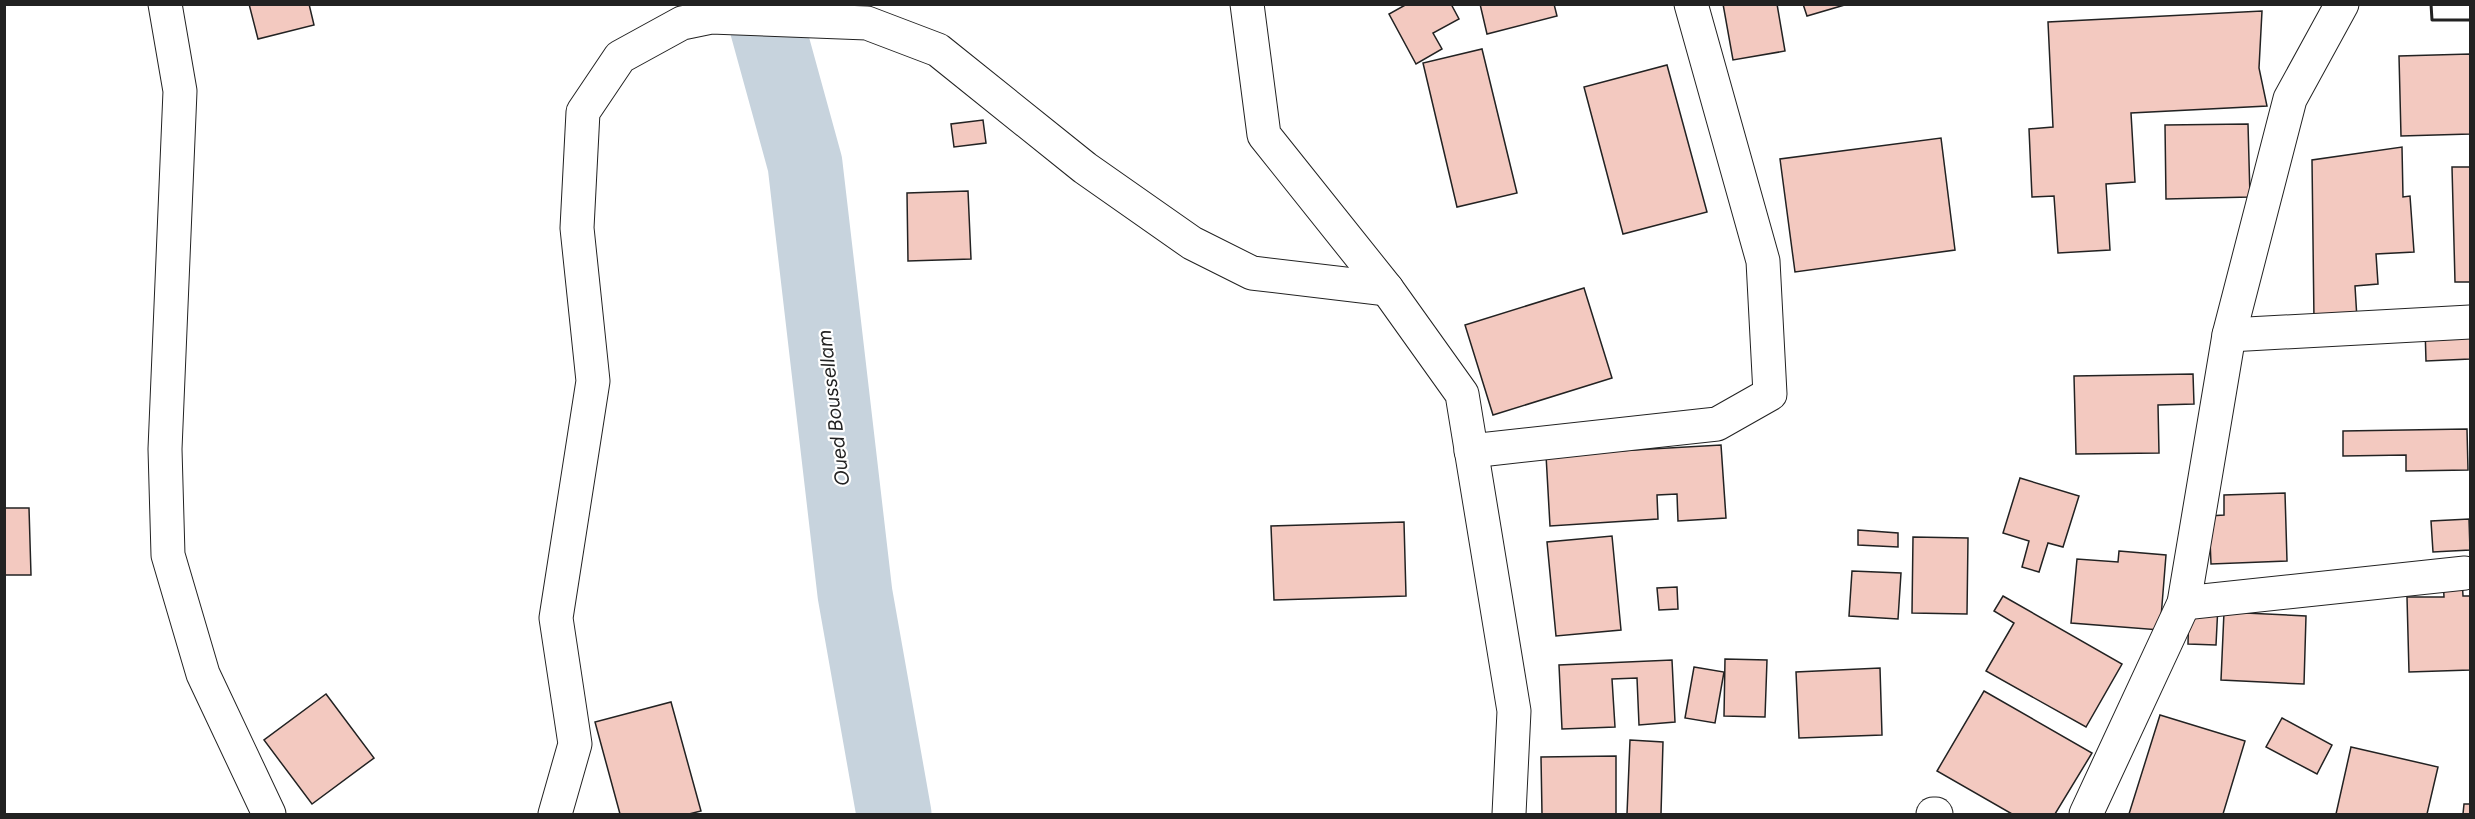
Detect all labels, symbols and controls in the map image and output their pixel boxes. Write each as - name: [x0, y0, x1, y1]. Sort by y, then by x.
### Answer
- water label: Oued Boussellam: [812, 329, 854, 487]

